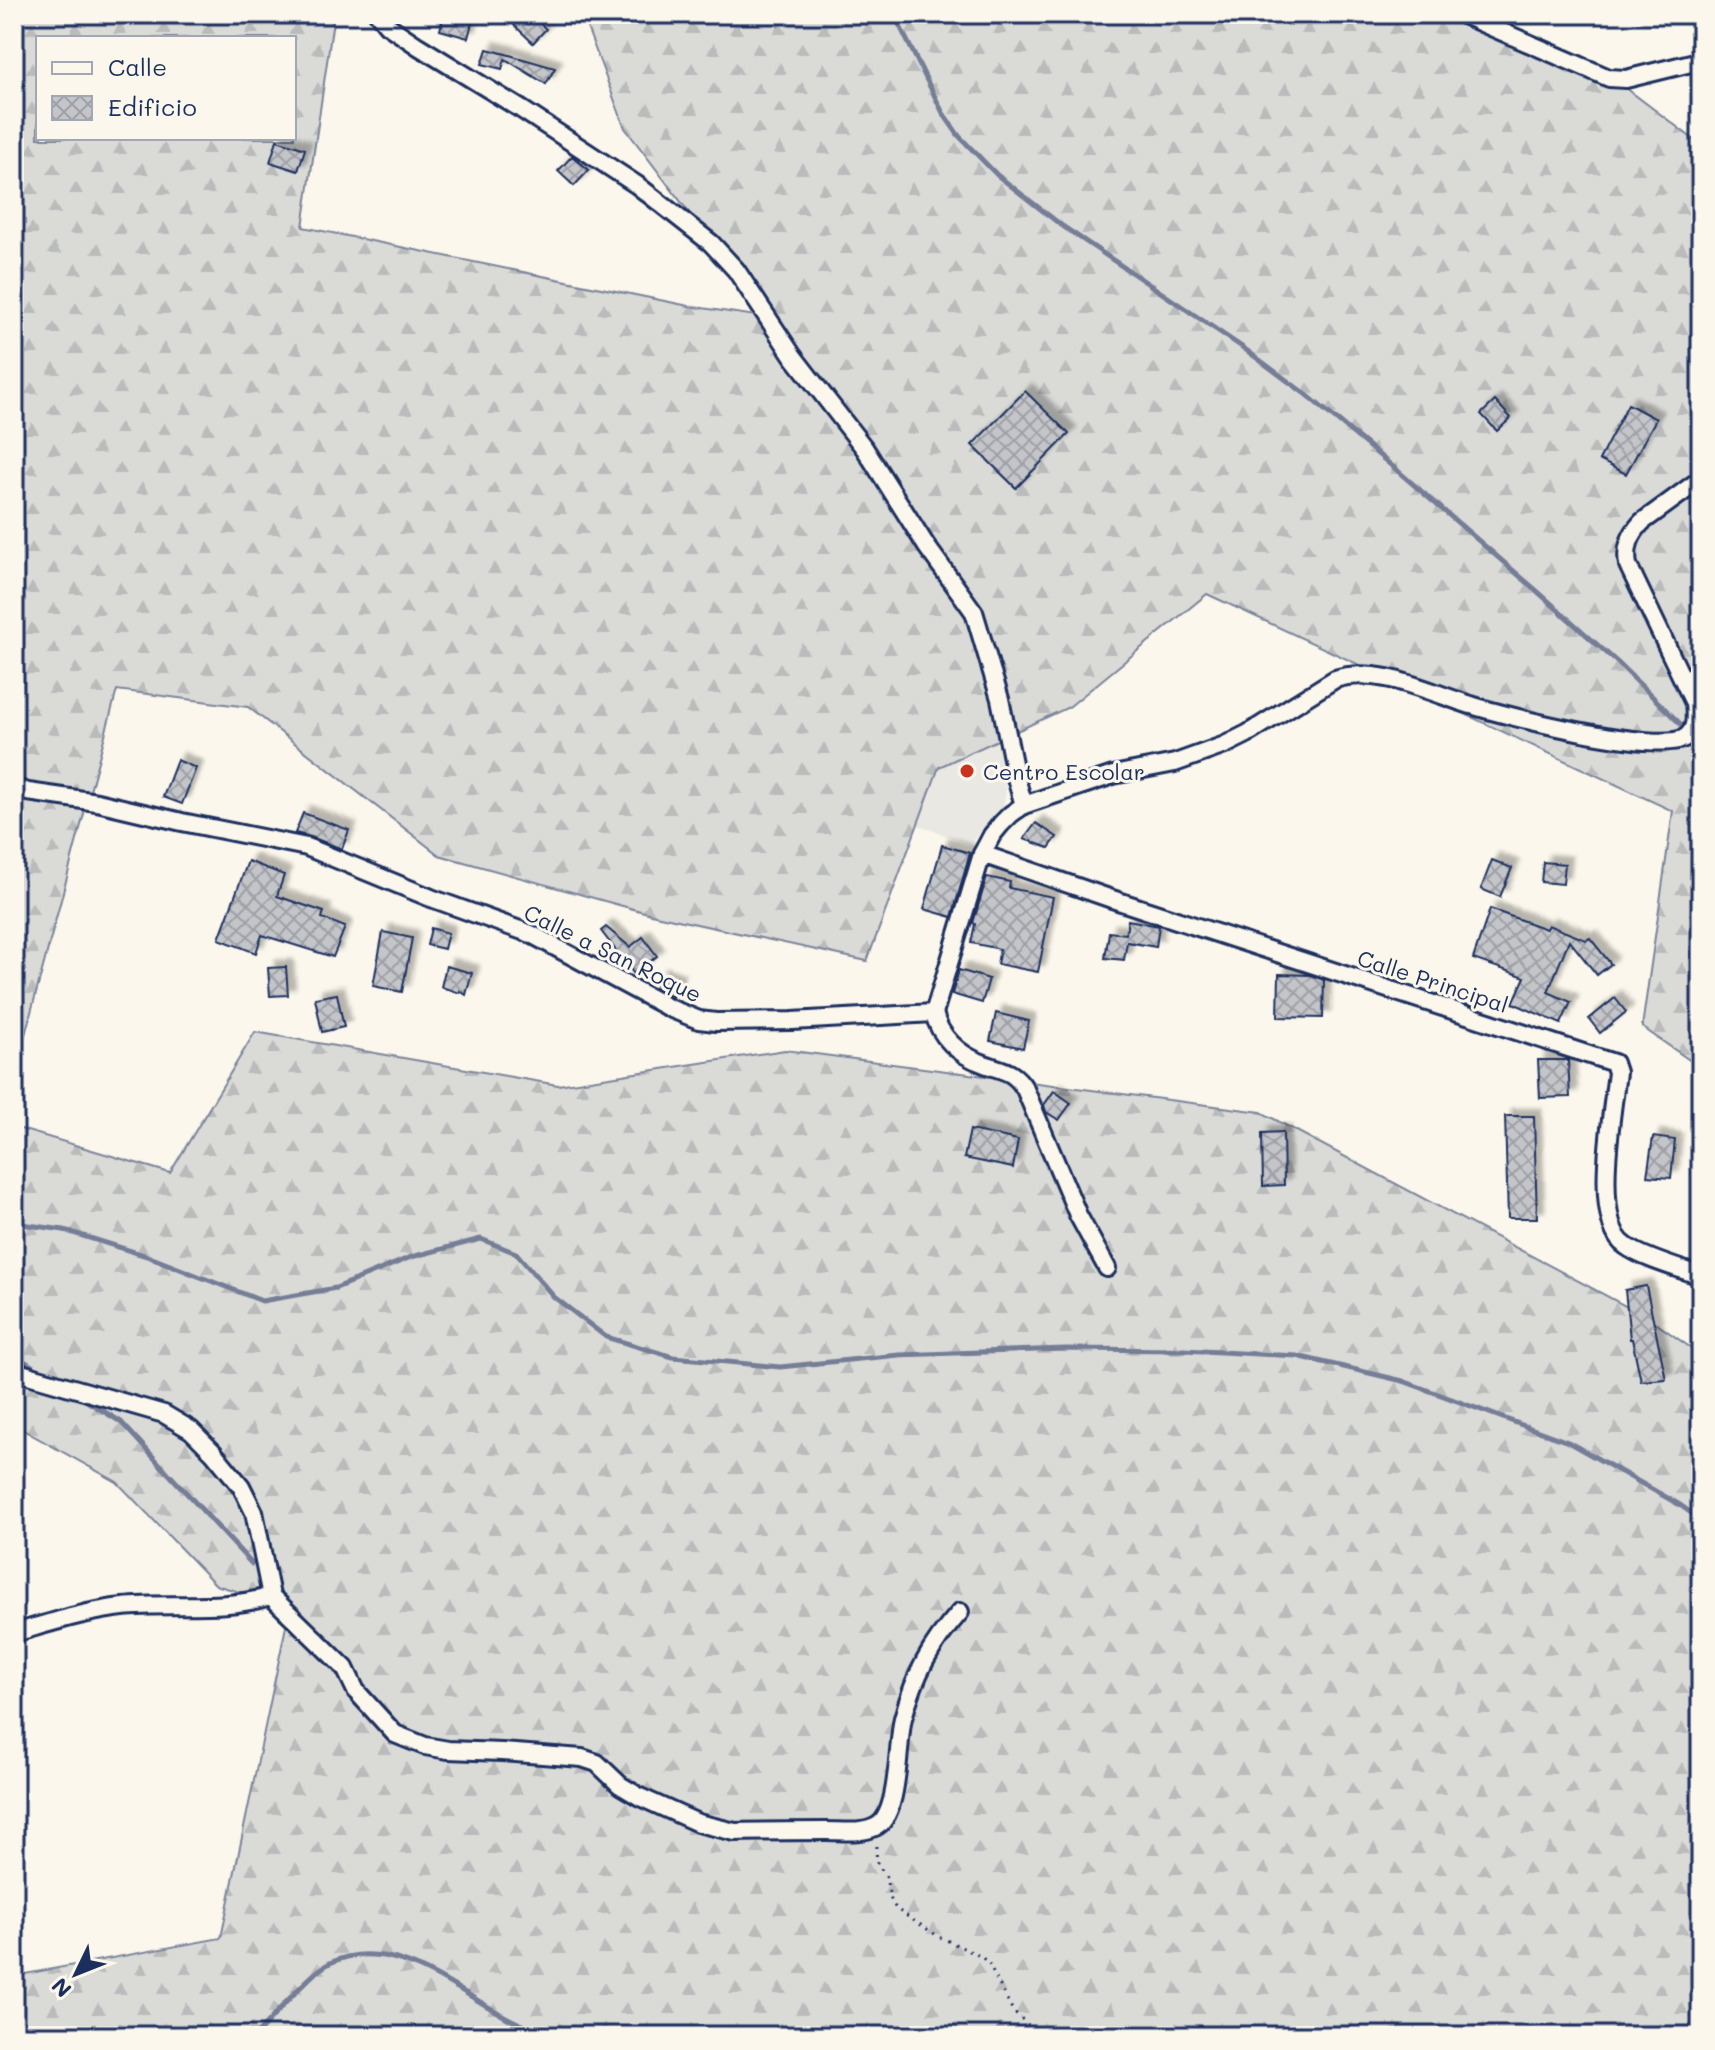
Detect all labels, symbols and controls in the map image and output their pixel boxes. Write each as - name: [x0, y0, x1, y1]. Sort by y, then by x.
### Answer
- legend: [36, 36, 296, 140]
- text: Calle: [108, 51, 167, 82]
- text: Edificio: [108, 91, 197, 122]
- place label: Centro Escolar: [983, 757, 1145, 786]
- marker: Centro Escolar: [958, 762, 976, 780]
- street label: Calle a San Roque: [519, 897, 707, 1009]
- street label: Calle Principal: [1354, 943, 1512, 1019]
- north arrow: [36, 1934, 116, 2014]
- text: N: [45, 1972, 77, 2004]

